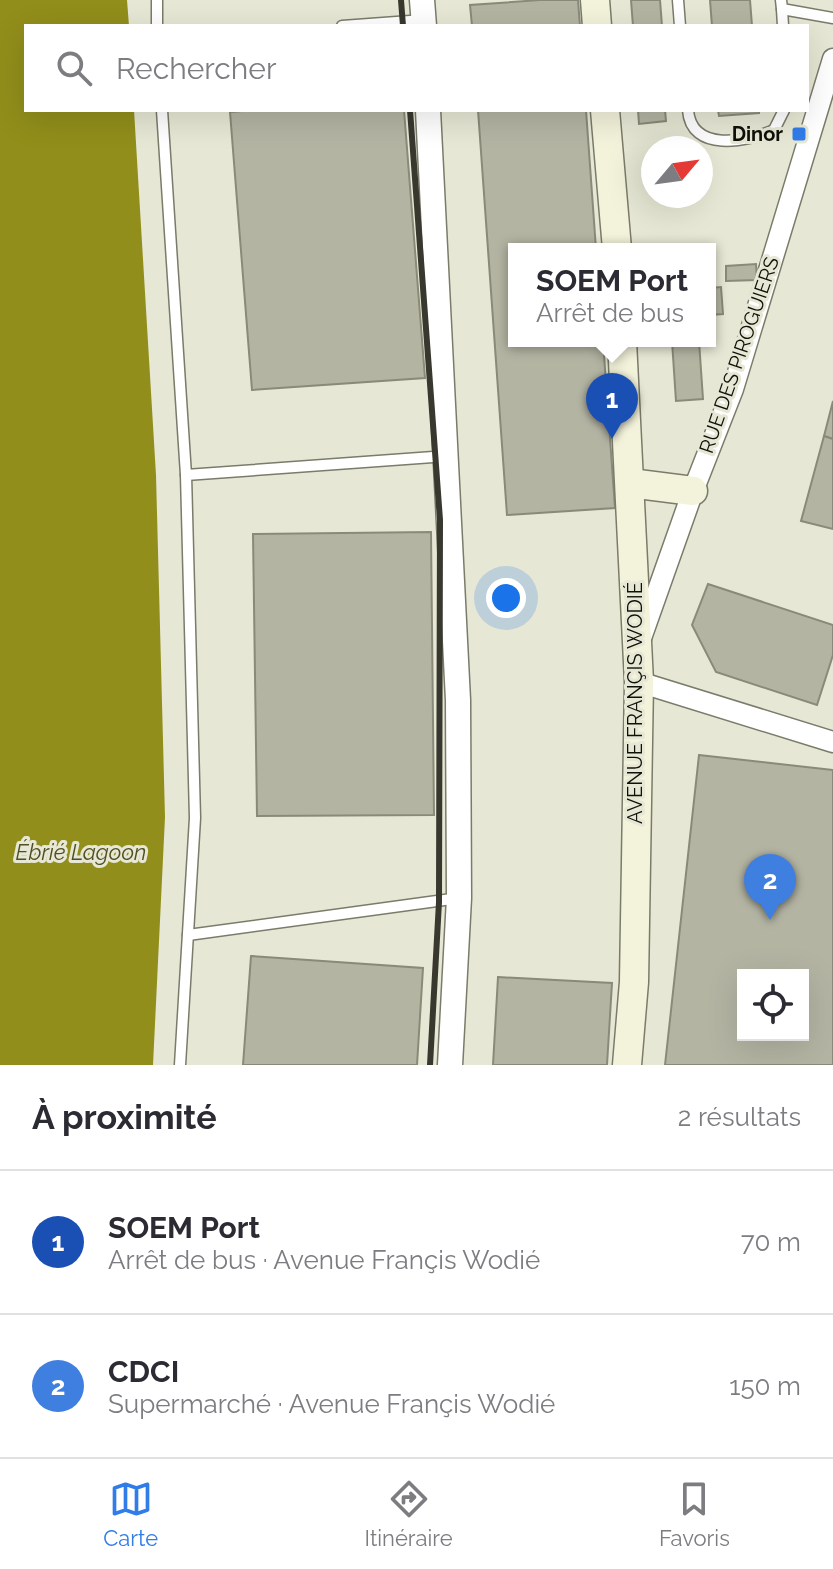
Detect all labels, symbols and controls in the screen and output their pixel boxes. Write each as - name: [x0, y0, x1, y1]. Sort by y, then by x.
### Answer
- search box: [24, 24, 809, 112]
- icon: search: [52, 46, 96, 90]
- text: Rechercher: [116, 51, 276, 86]
- place label: Dinor: [732, 122, 783, 146]
- marker: Dinor: [790, 125, 808, 143]
- north arrow: [641, 136, 713, 208]
- popup: [508, 243, 716, 347]
- street label: RUE DES PIROGUIERS: [694, 254, 784, 456]
- text: SOEM Port: [536, 263, 688, 298]
- text: Arrêt de bus: [536, 298, 684, 328]
- pin: 1: [586, 373, 638, 439]
- your location: [486, 578, 526, 618]
- street label: AVENUE FRANÇIS WODIÉ: [623, 582, 647, 824]
- water label: Ébrié Lagoon: [16, 839, 146, 865]
- pin: 2: [744, 854, 796, 920]
- map controls: [737, 969, 809, 1041]
- button: locate: [737, 969, 809, 1041]
- text: À proximité: [32, 1097, 217, 1137]
- text: 2 résultats: [678, 1102, 801, 1132]
- text: SOEM Port: [108, 1210, 260, 1245]
- text: 1: [52, 1227, 64, 1257]
- text: 70 m: [741, 1227, 801, 1257]
- text: Arrêt de bus · Avenue Françis Wodié: [108, 1245, 540, 1275]
- text: CDCI: [108, 1354, 179, 1389]
- text: 2: [51, 1371, 65, 1401]
- text: 150 m: [729, 1371, 801, 1401]
- text: Supermarché · Avenue Françis Wodié: [108, 1389, 555, 1419]
- tab: Carte: [103, 1477, 158, 1551]
- tab: Itinéraire: [365, 1477, 453, 1551]
- tab: Favoris: [659, 1477, 730, 1551]

